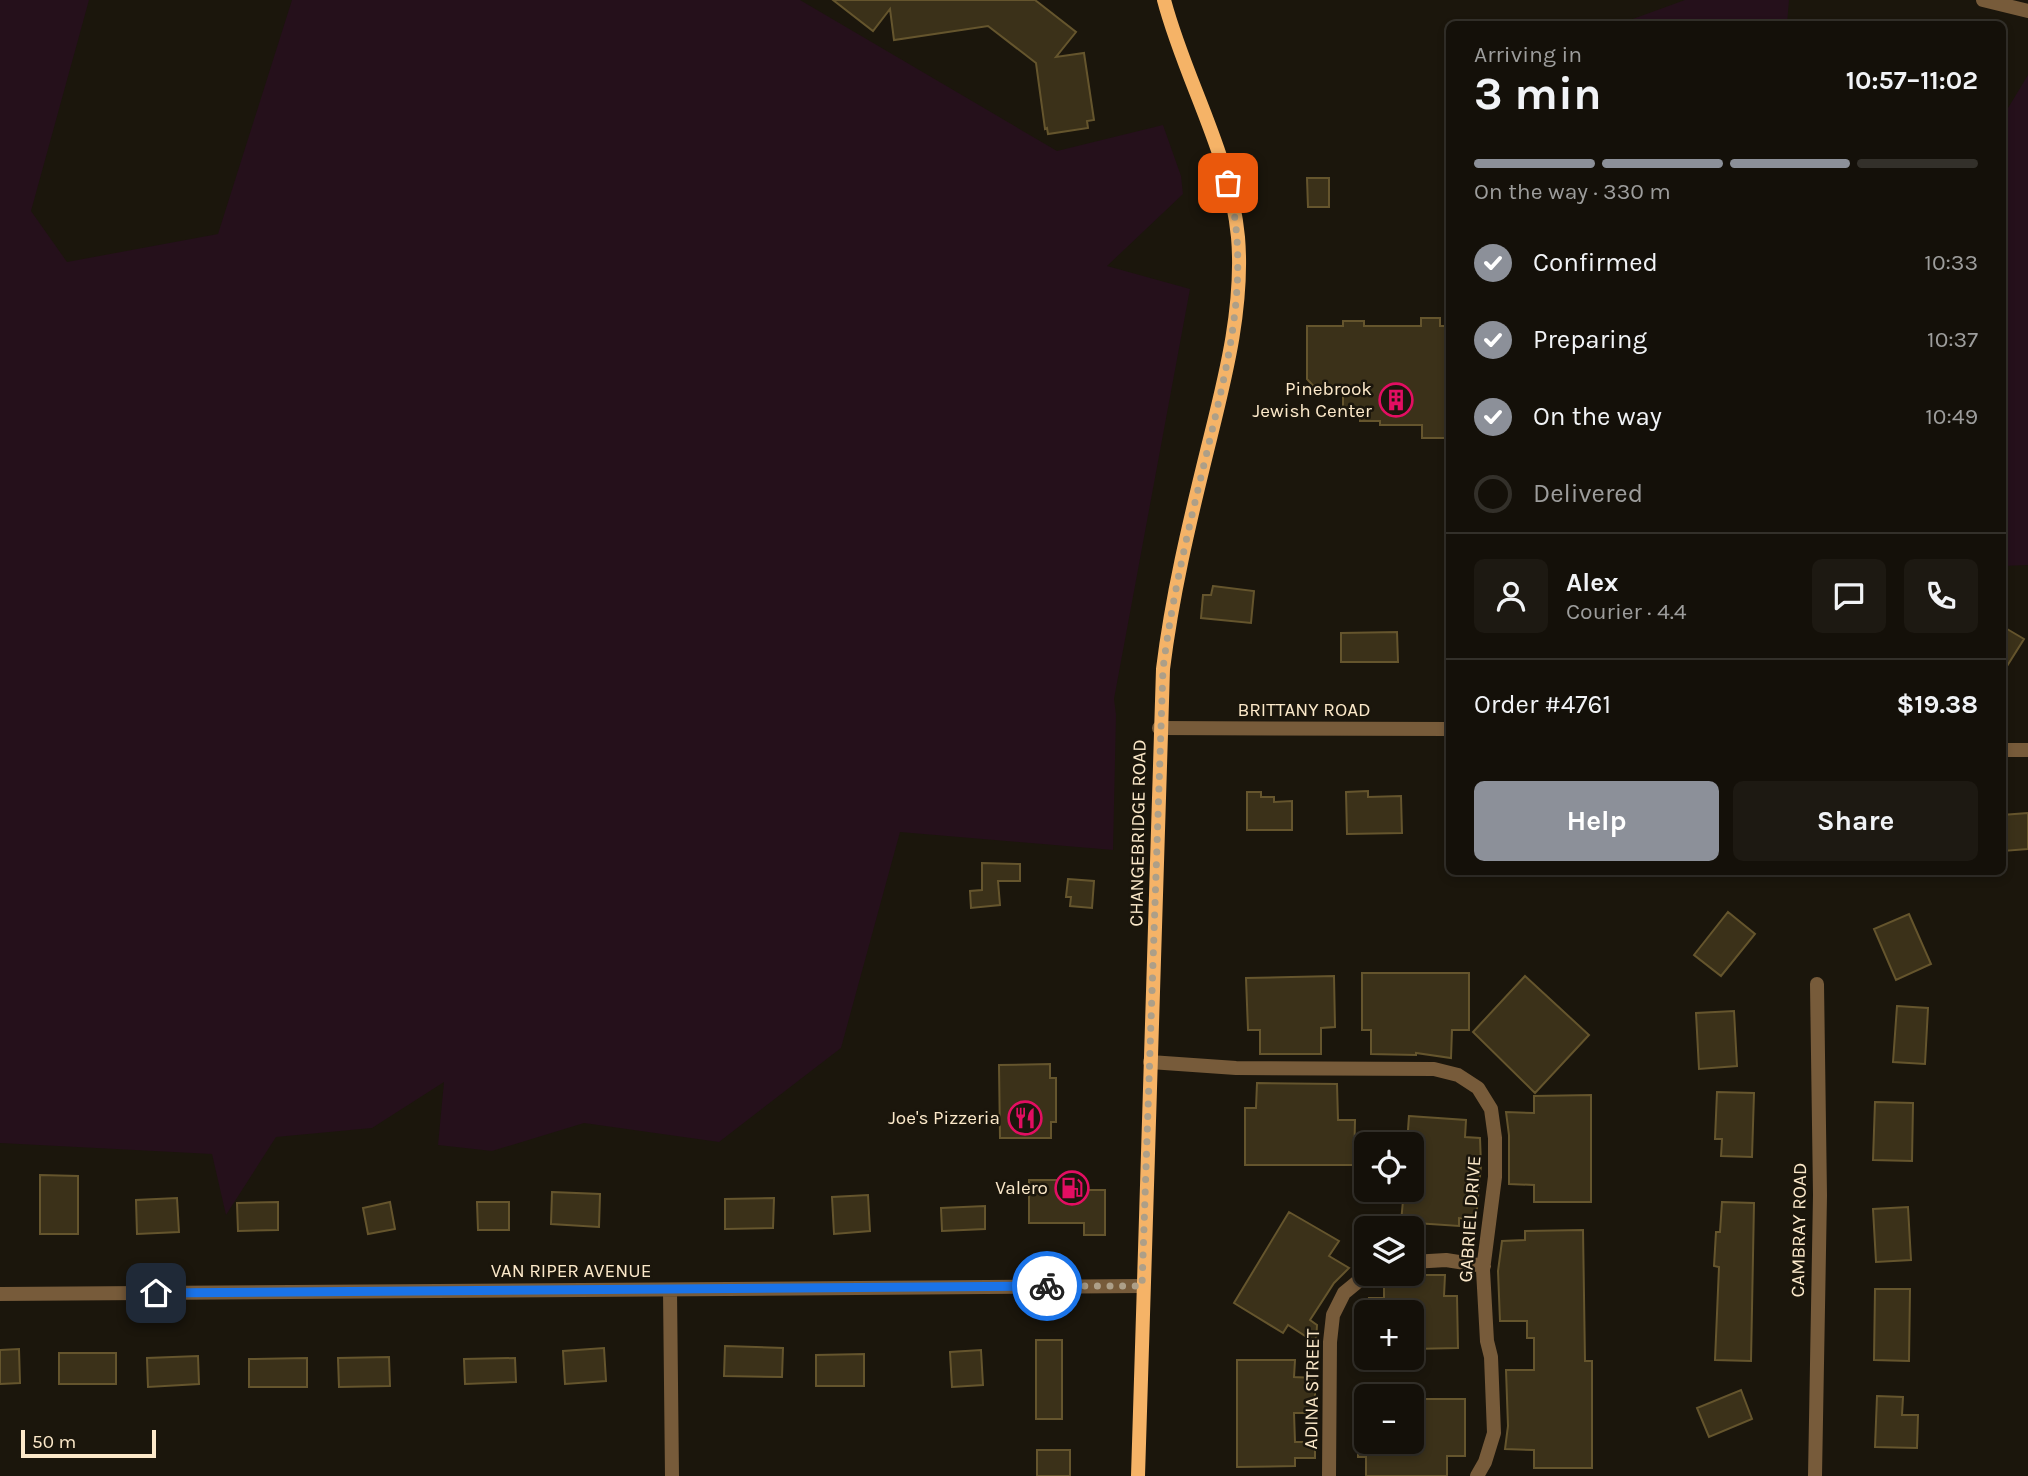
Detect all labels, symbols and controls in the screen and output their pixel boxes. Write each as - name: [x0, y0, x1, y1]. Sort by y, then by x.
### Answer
- text: Arriving in: [1474, 41, 1582, 68]
- text: 10:57–11:02: [1846, 65, 1978, 96]
- text: 3 min: [1474, 67, 1602, 121]
- pin: [1198, 153, 1258, 213]
- icon: bag: [1209, 164, 1247, 202]
- text: On the way · 330 m: [1474, 178, 1671, 205]
- icon: check: [1474, 244, 1512, 282]
- text: Confirmed: [1533, 247, 1658, 278]
- text: 10:33: [1924, 249, 1978, 276]
- icon: check: [1474, 321, 1512, 359]
- text: Preparing: [1533, 324, 1647, 355]
- text: 10:37: [1927, 326, 1978, 353]
- place label: Pinebrook Jewish Center: [1253, 378, 1372, 422]
- building icon: Pinebrook Jewish Center: [1377, 381, 1415, 419]
- icon: check: [1474, 398, 1512, 436]
- text: On the way: [1533, 401, 1662, 432]
- text: 10:49: [1925, 403, 1978, 430]
- text: Delivered: [1533, 478, 1643, 509]
- button: person: [1474, 559, 1548, 633]
- button: chat: [1812, 559, 1886, 633]
- button: phone: [1904, 559, 1978, 633]
- text: Alex: [1566, 567, 1618, 598]
- text: Courier · 4.4: [1566, 598, 1687, 625]
- text: Order #4761: [1474, 689, 1611, 720]
- text: $19.38: [1896, 689, 1978, 720]
- street label: BRITTANY ROAD: [1237, 699, 1371, 721]
- street label: CHANGEBRIDGE ROAD: [1125, 739, 1151, 927]
- button: Help: [1474, 781, 1719, 861]
- button: Share: [1733, 781, 1978, 861]
- restaurant icon: Joe's Pizzeria: [1006, 1099, 1044, 1137]
- place label: Joe's Pizzeria: [888, 1107, 1000, 1129]
- map controls: [1354, 1132, 1424, 1454]
- button: locate: [1354, 1132, 1424, 1202]
- street label: GABRIEL DRIVE: [1455, 1155, 1485, 1283]
- street label: CAMBRAY ROAD: [1787, 1162, 1811, 1298]
- fuel station icon: Valero: [1053, 1169, 1091, 1207]
- place label: Valero: [995, 1177, 1048, 1199]
- button: layers: [1354, 1216, 1424, 1286]
- courier: [1012, 1251, 1082, 1321]
- street label: VAN RIPER AVENUE: [491, 1260, 651, 1282]
- pin: [126, 1263, 186, 1323]
- icon: bike: [1028, 1267, 1066, 1305]
- icon: home: [137, 1274, 175, 1312]
- button: +: [1354, 1300, 1424, 1370]
- street label: ADINA STREET: [1300, 1328, 1324, 1450]
- button: −: [1354, 1384, 1424, 1454]
- scale bar: [21, 1427, 156, 1459]
- text: 50 m: [32, 1431, 76, 1453]

